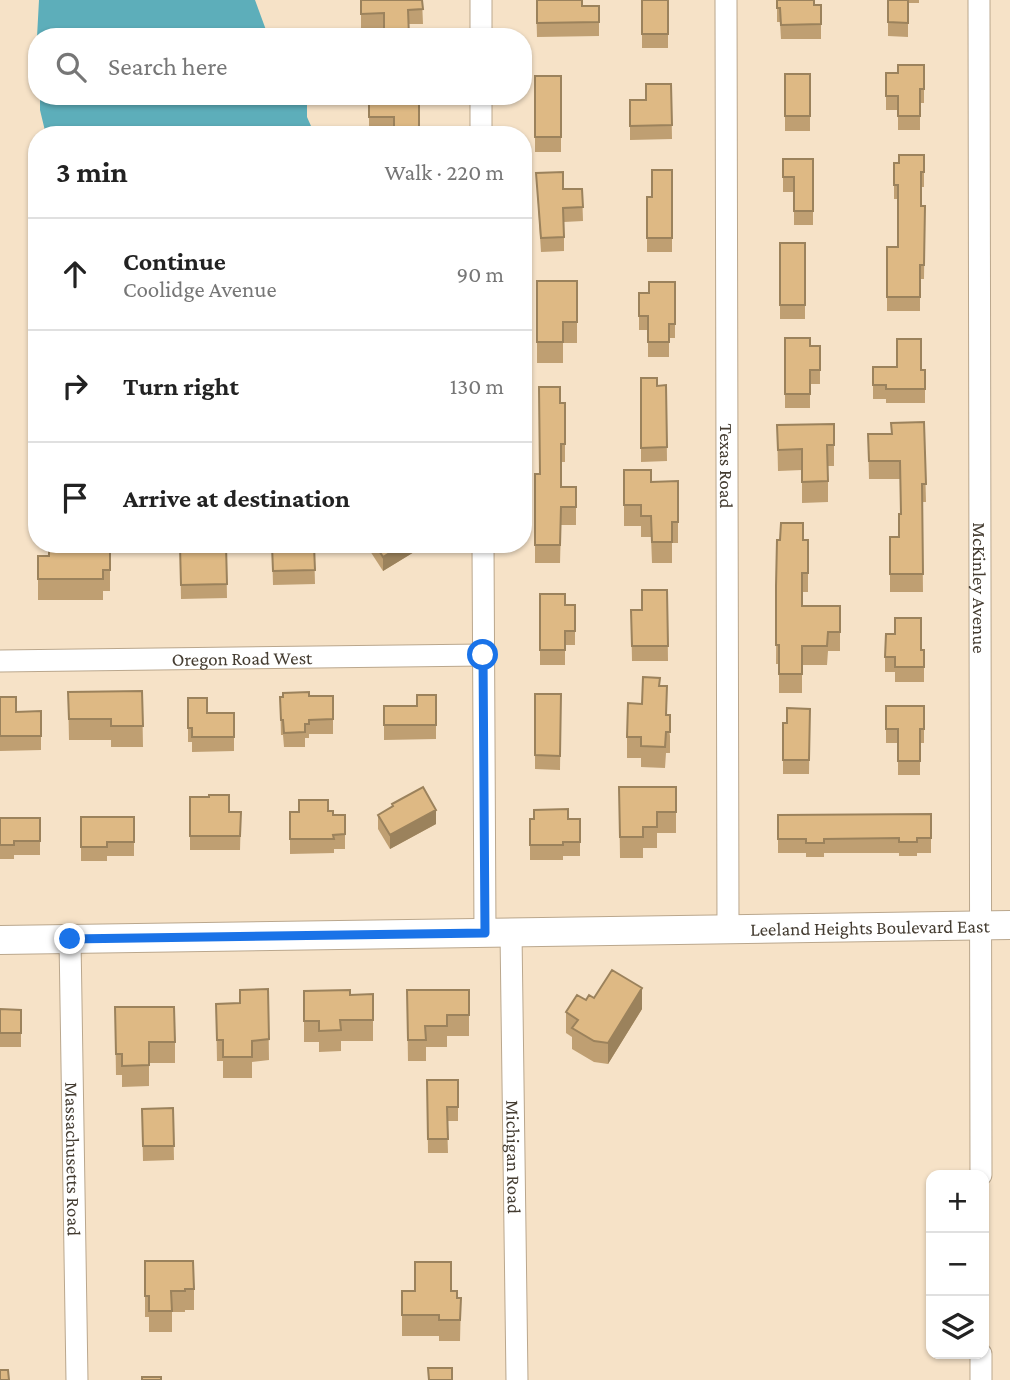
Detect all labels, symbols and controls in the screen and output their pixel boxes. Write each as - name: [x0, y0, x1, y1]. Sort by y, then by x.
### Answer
- search box: [28, 28, 532, 105]
- icon: search: [52, 48, 90, 86]
- text: Search here: [108, 52, 227, 81]
- text: 3 min: [56, 155, 128, 188]
- text: Walk · 220 m: [384, 159, 504, 185]
- text: Continue: [123, 247, 226, 276]
- icon: ahead: [56, 255, 94, 293]
- text: 90 m: [457, 261, 504, 287]
- text: Coolidge Avenue: [123, 276, 277, 302]
- icon: right: [56, 367, 94, 405]
- text: Turn right: [123, 372, 239, 401]
- text: 130 m: [450, 373, 504, 399]
- street label: Texas Road: [716, 424, 738, 508]
- icon: arrive: [56, 479, 94, 517]
- text: Arrive at destination: [123, 484, 350, 513]
- street label: McKinley Avenue: [969, 522, 991, 654]
- route start: [467, 639, 498, 670]
- street label: Oregon Road West: [172, 647, 313, 669]
- street label: Leeland Heights Boulevard East: [750, 915, 991, 939]
- route end: [54, 923, 85, 954]
- street label: Massachusetts Road: [62, 1082, 85, 1236]
- street label: Michigan Road: [503, 1100, 525, 1214]
- map controls: [926, 1170, 989, 1359]
- button: +: [926, 1170, 989, 1233]
- button: −: [926, 1233, 989, 1296]
- button: layers: [926, 1296, 989, 1359]

